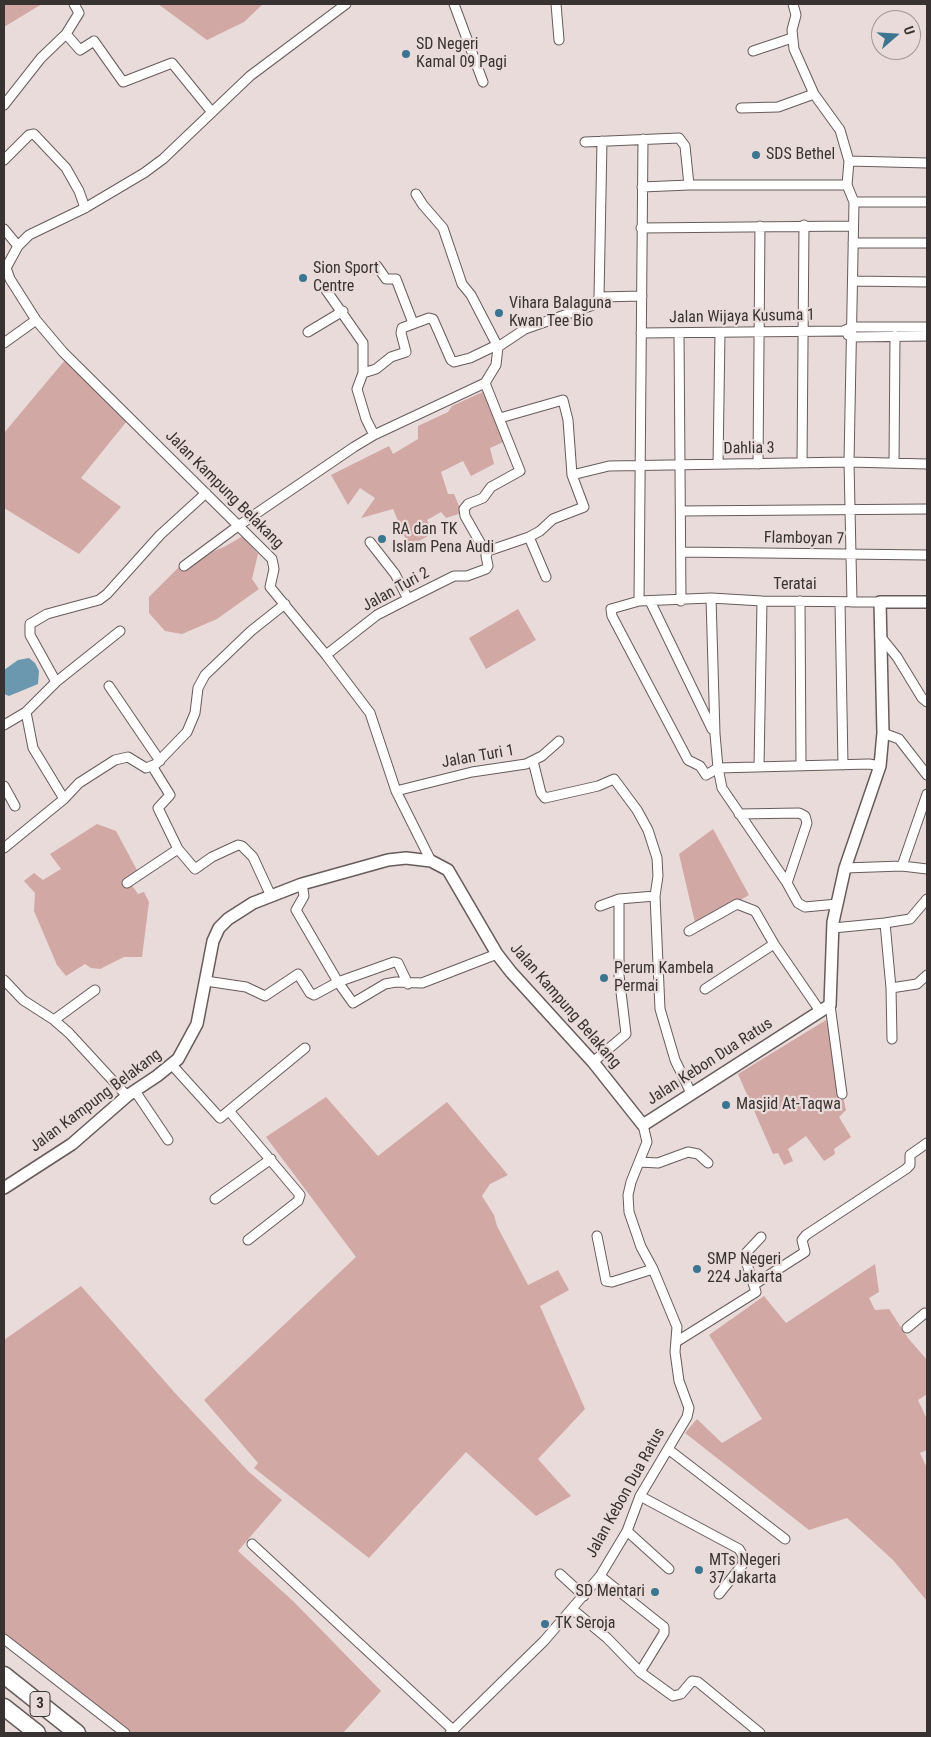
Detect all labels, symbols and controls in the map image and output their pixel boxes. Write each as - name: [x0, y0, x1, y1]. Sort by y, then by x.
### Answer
- north arrow: [871, 10, 921, 60]
- text: U: [900, 24, 918, 37]
- place label: SD Negeri Kamal 09 Pagi: [416, 35, 507, 73]
- marker: SD Negeri Kamal 09 Pagi: [400, 48, 412, 60]
- place label: SDS Bethel: [766, 145, 835, 165]
- marker: SDS Bethel: [750, 149, 762, 161]
- place label: Sion Sport Centre: [313, 259, 379, 297]
- marker: Sion Sport Centre: [297, 272, 309, 284]
- place label: Vihara Balaguna Kwan Tee Bio: [509, 294, 612, 332]
- street label: Jalan Wijaya Kusuma 1: [669, 306, 815, 328]
- marker: Vihara Balaguna Kwan Tee Bio: [493, 307, 505, 319]
- street label: Jalan Kampung Belakang: [161, 427, 287, 553]
- street label: Dahlia 3: [723, 439, 775, 459]
- place label: RA dan TK Islam Pena Audi: [392, 520, 494, 558]
- street label: Flamboyan 7: [764, 529, 844, 549]
- marker: RA dan TK Islam Pena Audi: [376, 533, 388, 545]
- street label: Jalan Turi 2: [359, 564, 433, 616]
- street label: Teratai: [773, 575, 817, 595]
- street label: Jalan Turi 1: [440, 741, 516, 773]
- street label: Jalan Kampung Belakang: [505, 939, 625, 1073]
- place label: Perum Kambela Permai: [614, 959, 714, 997]
- marker: Perum Kambela Permai: [598, 972, 610, 984]
- street label: Jalan Kebon Dua Ratus: [644, 1014, 776, 1110]
- street label: Jalan Kampung Belakang: [26, 1045, 166, 1157]
- place label: Masjid At-Taqwa: [736, 1095, 841, 1115]
- marker: Masjid At-Taqwa: [720, 1099, 732, 1111]
- place label: SMP Negeri 224 Jakarta: [707, 1250, 782, 1288]
- marker: SMP Negeri 224 Jakarta: [691, 1263, 703, 1275]
- street label: Jalan Kebon Dua Ratus: [582, 1425, 670, 1561]
- place label: MTs Negeri 37 Jakarta: [709, 1551, 781, 1589]
- marker: MTs Negeri 37 Jakarta: [693, 1564, 705, 1576]
- place label: SD Mentari: [576, 1582, 645, 1602]
- marker: SD Mentari: [649, 1586, 661, 1598]
- place label: TK Seroja: [555, 1614, 616, 1634]
- marker: TK Seroja: [539, 1618, 551, 1630]
- road number: 3: [30, 1692, 50, 1716]

